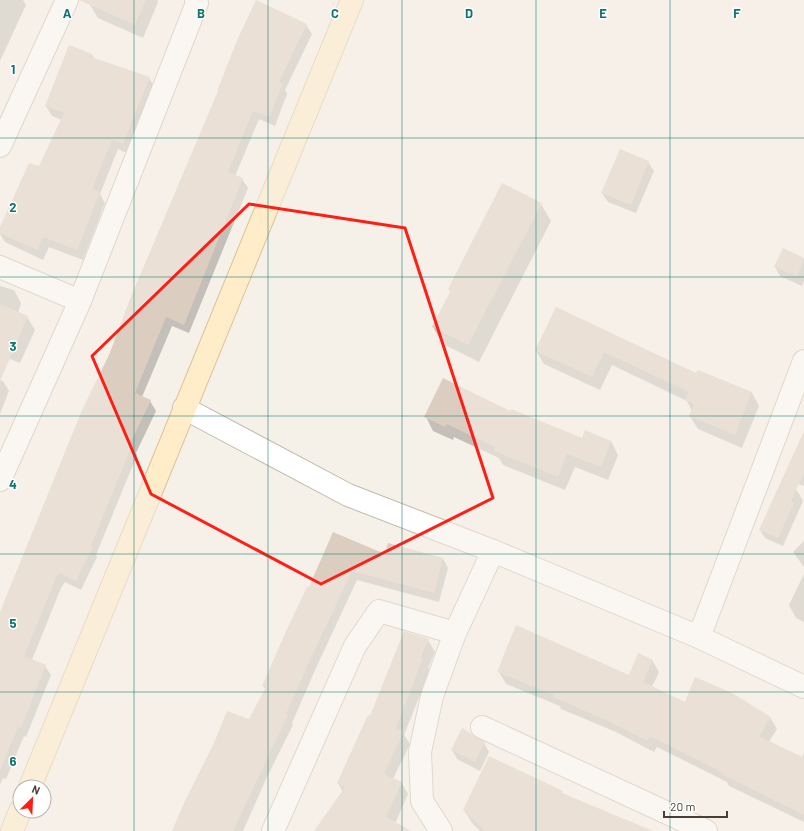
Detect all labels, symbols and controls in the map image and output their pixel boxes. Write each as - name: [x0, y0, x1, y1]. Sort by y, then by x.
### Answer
- text: A: [63, 5, 72, 21]
- text: B: [197, 5, 205, 21]
- text: C: [331, 5, 339, 21]
- text: D: [465, 5, 473, 21]
- text: E: [599, 5, 607, 21]
- text: F: [733, 5, 741, 21]
- text: 1: [11, 61, 15, 77]
- text: 2: [9, 199, 17, 215]
- text: 3: [9, 338, 17, 354]
- text: 4: [9, 476, 17, 492]
- text: 5: [9, 615, 17, 631]
- text: 6: [10, 753, 17, 769]
- north arrow: [12, 779, 52, 819]
- text: N: [30, 782, 42, 797]
- scale bar: [664, 793, 727, 819]
- text: 20 m: [670, 799, 696, 813]

